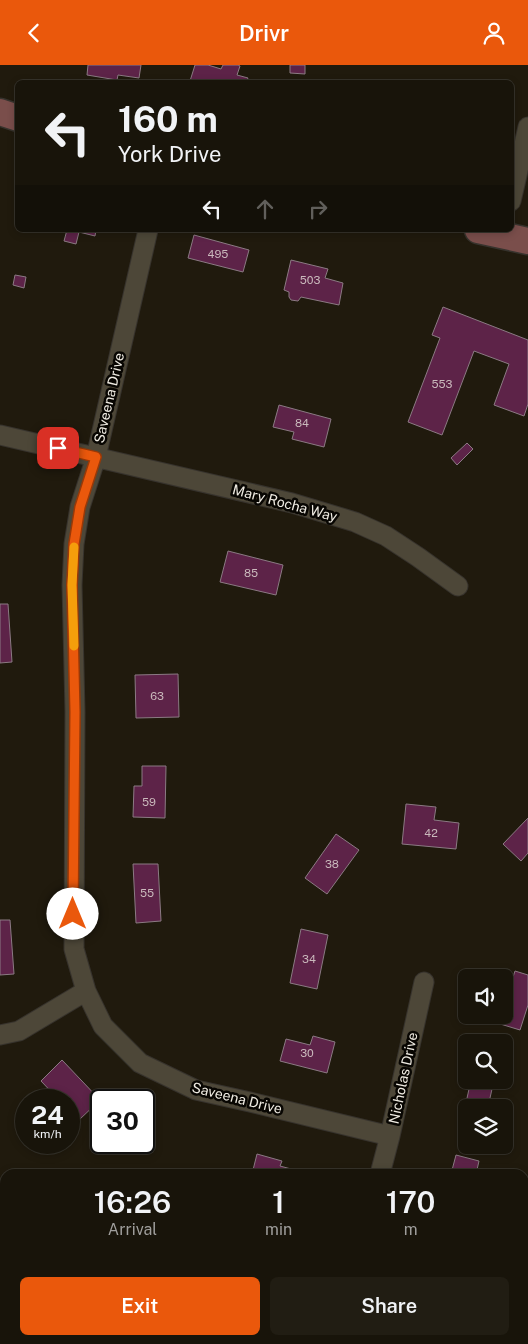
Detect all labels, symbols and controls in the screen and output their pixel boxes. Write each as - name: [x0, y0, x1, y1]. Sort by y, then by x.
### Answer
- icon: back: [20, 19, 48, 47]
- icon: person: [480, 19, 508, 47]
- text: Drivr: [239, 20, 289, 46]
- text: 160 m: [118, 99, 218, 140]
- icon: left: [35, 100, 100, 165]
- text: York Drive: [118, 141, 221, 167]
- icon: left: [198, 195, 226, 223]
- icon: ahead: [251, 195, 279, 223]
- icon: right: [304, 195, 332, 223]
- house number: 495: [208, 248, 228, 260]
- house number: 503: [300, 274, 320, 286]
- street label: Saveena Drive: [91, 351, 127, 445]
- house number: 553: [431, 378, 453, 390]
- house number: 84: [295, 417, 309, 429]
- pin: [37, 427, 79, 469]
- icon: arrive: [44, 434, 72, 462]
- street label: Mary Rocha Way: [231, 481, 340, 525]
- house number: 85: [244, 567, 258, 579]
- house number: 63: [150, 690, 164, 702]
- house number: 59: [142, 796, 156, 808]
- house number: 42: [424, 827, 438, 839]
- house number: 38: [325, 858, 339, 870]
- position arrow: [46, 887, 98, 939]
- house number: 55: [140, 887, 154, 899]
- house number: 34: [302, 953, 316, 965]
- map controls: [458, 969, 513, 1154]
- button: sound: [458, 969, 513, 1024]
- street label: Nicholas Drive: [385, 1031, 421, 1125]
- button: search: [458, 1034, 513, 1089]
- house number: 30: [300, 1047, 314, 1059]
- street label: Saveena Drive: [190, 1079, 284, 1117]
- speed limit sign: 30: [90, 1089, 155, 1154]
- button: layers: [458, 1099, 513, 1154]
- text: 24: [31, 1100, 64, 1130]
- text: km/h: [33, 1127, 62, 1141]
- text: 16:26: [94, 1184, 171, 1220]
- text: 1: [272, 1184, 285, 1220]
- text: 170: [386, 1184, 435, 1220]
- text: Arrival: [108, 1220, 157, 1239]
- text: min: [265, 1220, 292, 1239]
- text: m: [404, 1220, 418, 1239]
- button: Exit: [20, 1277, 260, 1335]
- button: Share: [270, 1277, 509, 1335]

